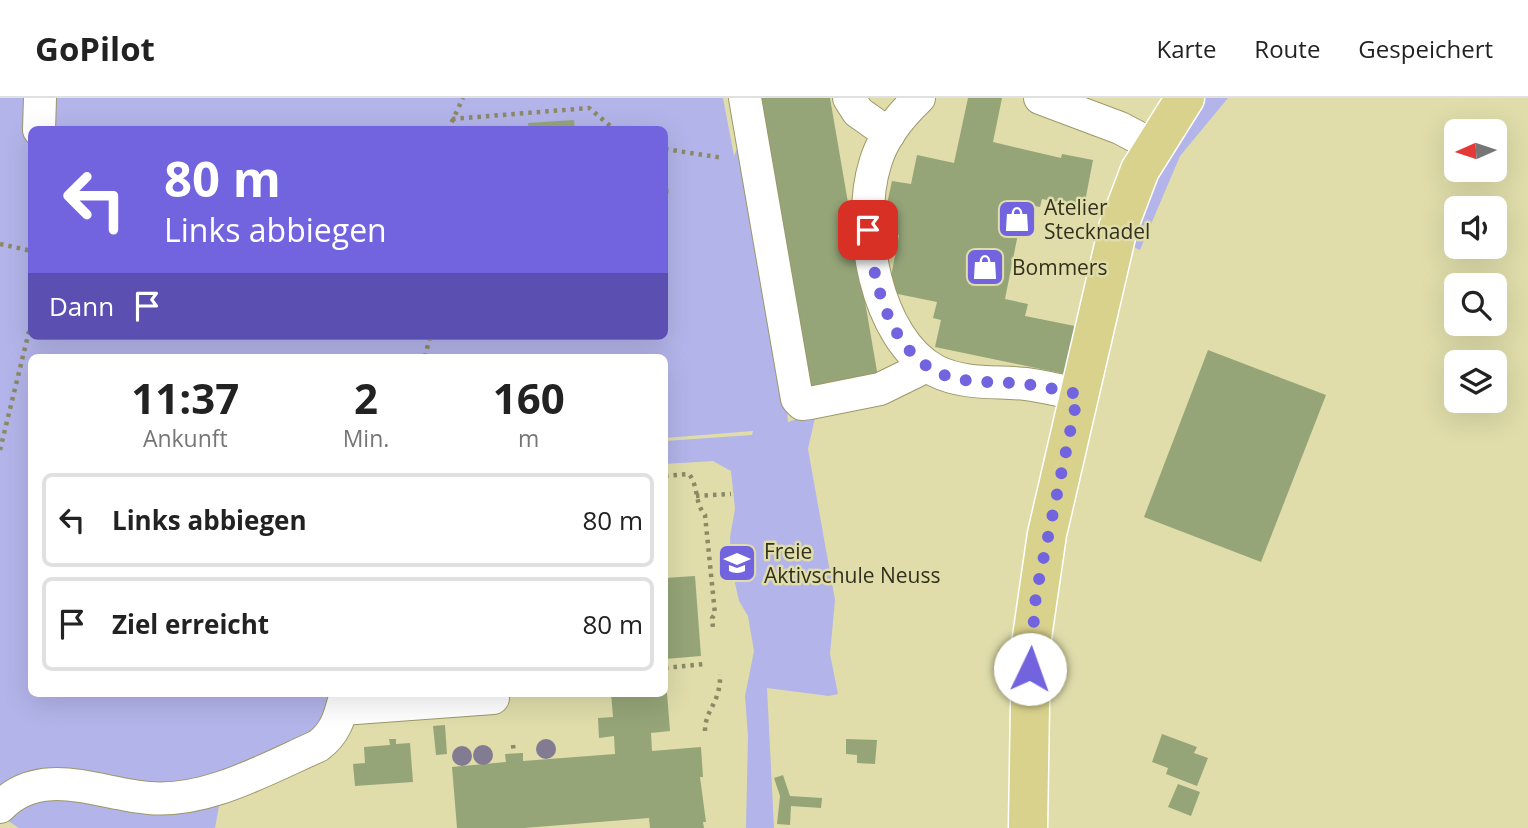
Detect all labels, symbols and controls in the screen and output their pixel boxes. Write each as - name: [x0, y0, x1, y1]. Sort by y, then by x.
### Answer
- text: GoPilot: [35, 26, 155, 71]
- text: Karte: [1156, 32, 1216, 65]
- text: Route: [1254, 32, 1320, 65]
- text: Gespeichert: [1358, 32, 1493, 65]
- north arrow: [1444, 119, 1507, 182]
- map controls: [1444, 119, 1507, 413]
- text: 80 m: [164, 145, 281, 211]
- icon: left: [49, 154, 140, 245]
- place label: Atelier Stecknadel: [1044, 193, 1150, 245]
- button: sound: [1444, 196, 1507, 259]
- shop icon: Atelier Stecknadel: [996, 198, 1038, 240]
- pin: [838, 200, 898, 260]
- text: Links abbiegen: [164, 208, 387, 251]
- icon: arrive: [849, 211, 887, 249]
- shop icon: Bommers: [964, 246, 1006, 288]
- place label: Bommers: [1012, 253, 1107, 281]
- button: search: [1444, 273, 1507, 336]
- icon: arrive: [128, 287, 166, 325]
- text: Dann: [49, 288, 114, 324]
- button: layers: [1444, 350, 1507, 413]
- text: 11:37: [131, 369, 239, 426]
- text: 2: [354, 369, 378, 426]
- text: 160: [493, 369, 565, 426]
- text: Ankunft: [143, 422, 228, 454]
- text: Min.: [343, 422, 389, 454]
- text: m: [518, 422, 539, 454]
- icon: left: [53, 501, 91, 539]
- text: Links abbiegen: [112, 502, 307, 538]
- text: 80 m: [582, 502, 643, 538]
- place label: Freie Aktivschule Neuss: [764, 537, 940, 589]
- school or university icon: Freie Aktivschule Neuss: [716, 542, 758, 584]
- icon: arrive: [53, 605, 91, 643]
- text: Ziel erreicht: [112, 606, 269, 642]
- text: 80 m: [582, 606, 643, 642]
- position arrow: [993, 632, 1067, 706]

